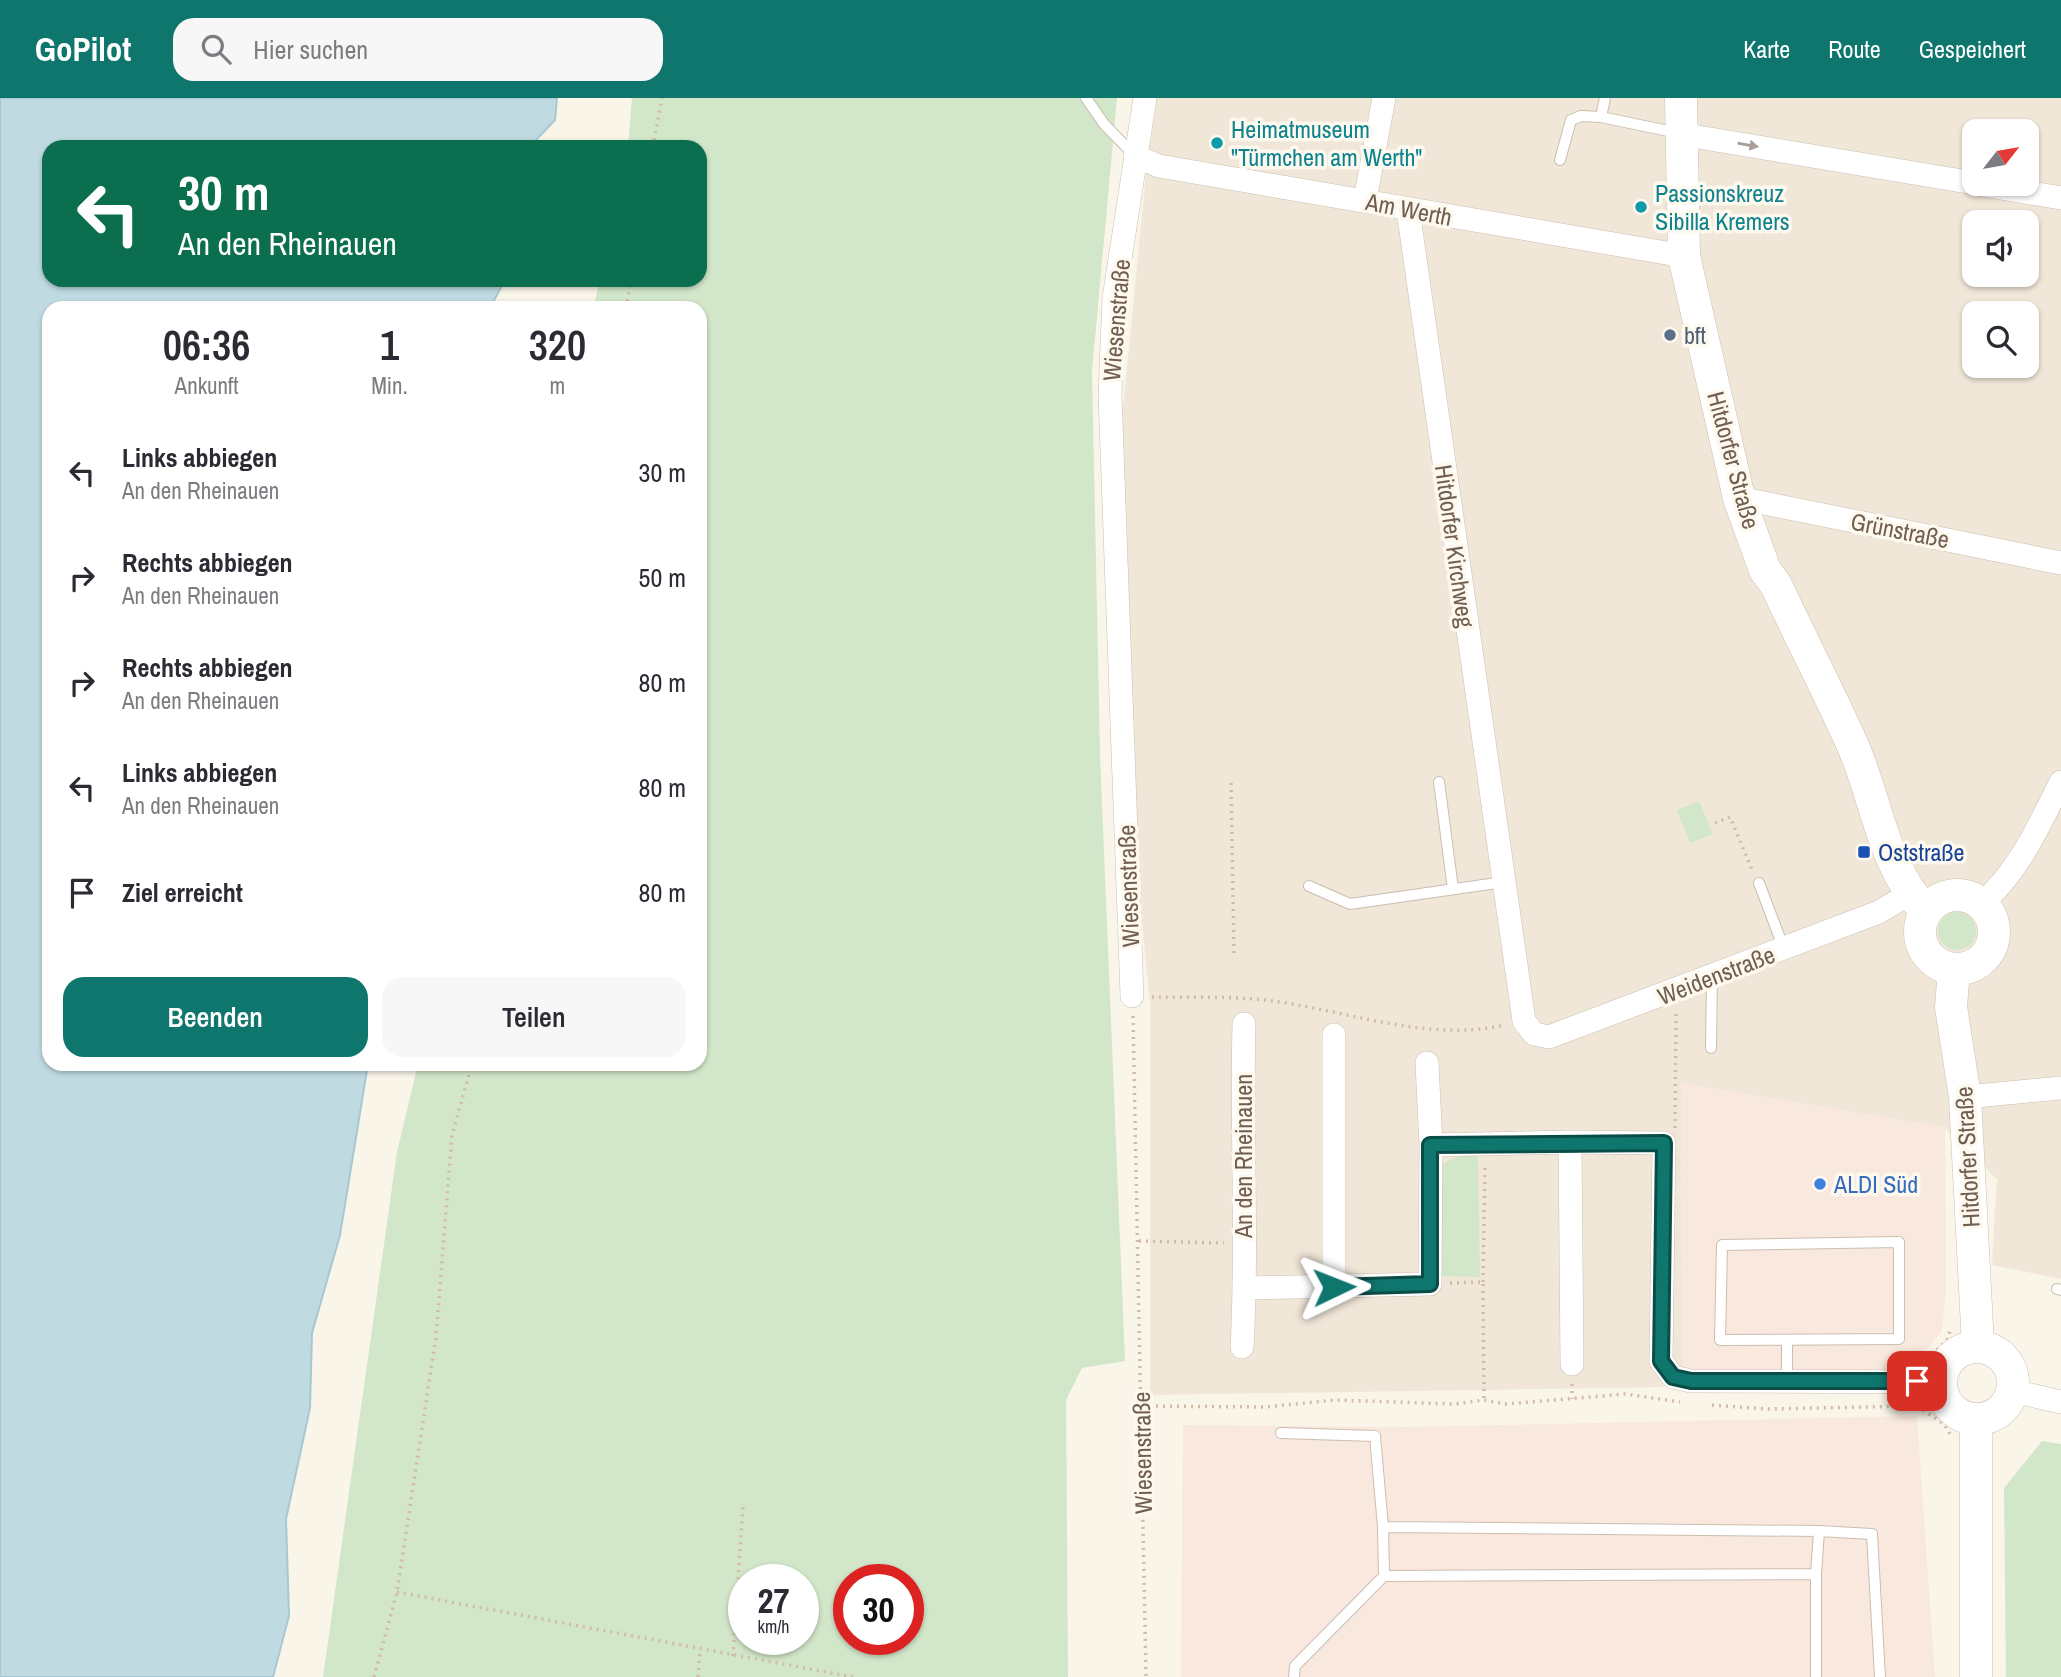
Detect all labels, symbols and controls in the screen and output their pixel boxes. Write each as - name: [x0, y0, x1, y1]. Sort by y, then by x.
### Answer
- search box: [173, 18, 663, 81]
- text: GoPilot: [35, 27, 131, 71]
- icon: search: [197, 30, 235, 68]
- text: Hier suchen: [253, 32, 368, 67]
- text: Karte: [1743, 33, 1790, 65]
- text: Route: [1828, 33, 1881, 65]
- text: Gespeichert: [1919, 33, 2026, 65]
- place label: Heimatmuseum "Türmchen am Werth": [1231, 113, 1422, 173]
- north arrow: [1962, 119, 2039, 196]
- map controls: [1962, 119, 2039, 378]
- marker: Heimatmuseum "Türmchen am Werth": [1209, 135, 1225, 151]
- one-way arrow: [1737, 140, 1759, 151]
- text: 30 m: [178, 159, 270, 225]
- icon: left: [63, 168, 154, 259]
- place label: Passionskreuz Sibilla Kremers: [1655, 177, 1790, 237]
- street label: Am Werth: [1362, 185, 1455, 233]
- marker: Passionskreuz Sibilla Kremers: [1633, 199, 1649, 215]
- button: sound: [1962, 210, 2039, 287]
- text: An den Rheinauen: [178, 222, 397, 265]
- street label: Wiesenstraße: [1095, 258, 1137, 382]
- button: search: [1962, 301, 2039, 378]
- text: 06:36: [163, 317, 250, 373]
- text: 1: [380, 317, 399, 373]
- text: 320: [529, 317, 586, 373]
- place label: bft: [1684, 319, 1706, 351]
- marker: bft: [1662, 327, 1678, 343]
- text: Ankunft: [175, 370, 239, 401]
- text: Min.: [371, 370, 408, 401]
- text: m: [550, 370, 565, 401]
- street label: Hitdorfer Straße: [1700, 388, 1768, 532]
- text: Links abbiegen: [122, 440, 277, 475]
- icon: left: [63, 454, 101, 492]
- text: 30 m: [639, 455, 686, 490]
- street label: Hitdorfer Kirchweg: [1428, 463, 1482, 630]
- text: An den Rheinauen: [122, 475, 279, 506]
- street label: Grünstraße: [1848, 505, 1952, 555]
- text: Rechts abbiegen: [122, 545, 293, 580]
- icon: right: [63, 559, 101, 597]
- text: 50 m: [639, 560, 686, 595]
- text: An den Rheinauen: [122, 580, 279, 611]
- text: Rechts abbiegen: [122, 650, 293, 685]
- icon: right: [63, 664, 101, 702]
- text: 80 m: [639, 665, 686, 700]
- text: An den Rheinauen: [122, 685, 279, 716]
- text: Links abbiegen: [122, 755, 277, 790]
- icon: left: [63, 769, 101, 807]
- text: 80 m: [639, 770, 686, 805]
- text: An den Rheinauen: [122, 790, 279, 821]
- street label: Wiesenstraße: [1110, 824, 1146, 948]
- place label: Oststraße: [1878, 836, 1964, 868]
- marker: Oststraße: [1856, 844, 1872, 860]
- icon: arrive: [63, 874, 101, 912]
- text: Ziel erreicht: [122, 875, 243, 910]
- text: 80 m: [639, 875, 686, 910]
- street label: Weidenstraße: [1653, 938, 1779, 1012]
- button: Beenden: [63, 977, 368, 1057]
- button: Teilen: [382, 977, 686, 1057]
- street label: An den Rheinauen: [1227, 1074, 1259, 1239]
- street label: Hitdorfer Straße: [1947, 1086, 1987, 1228]
- place label: ALDI Süd: [1833, 1168, 1918, 1200]
- marker: ALDI Süd: [1812, 1176, 1828, 1192]
- position arrow: [1297, 1250, 1371, 1324]
- pin: [1887, 1351, 1947, 1411]
- icon: arrive: [1898, 1362, 1936, 1400]
- street label: Wiesenstraße: [1125, 1391, 1159, 1515]
- speed limit sign: 30: [833, 1564, 924, 1655]
- text: 27: [758, 1577, 789, 1624]
- text: km/h: [758, 1614, 790, 1639]

